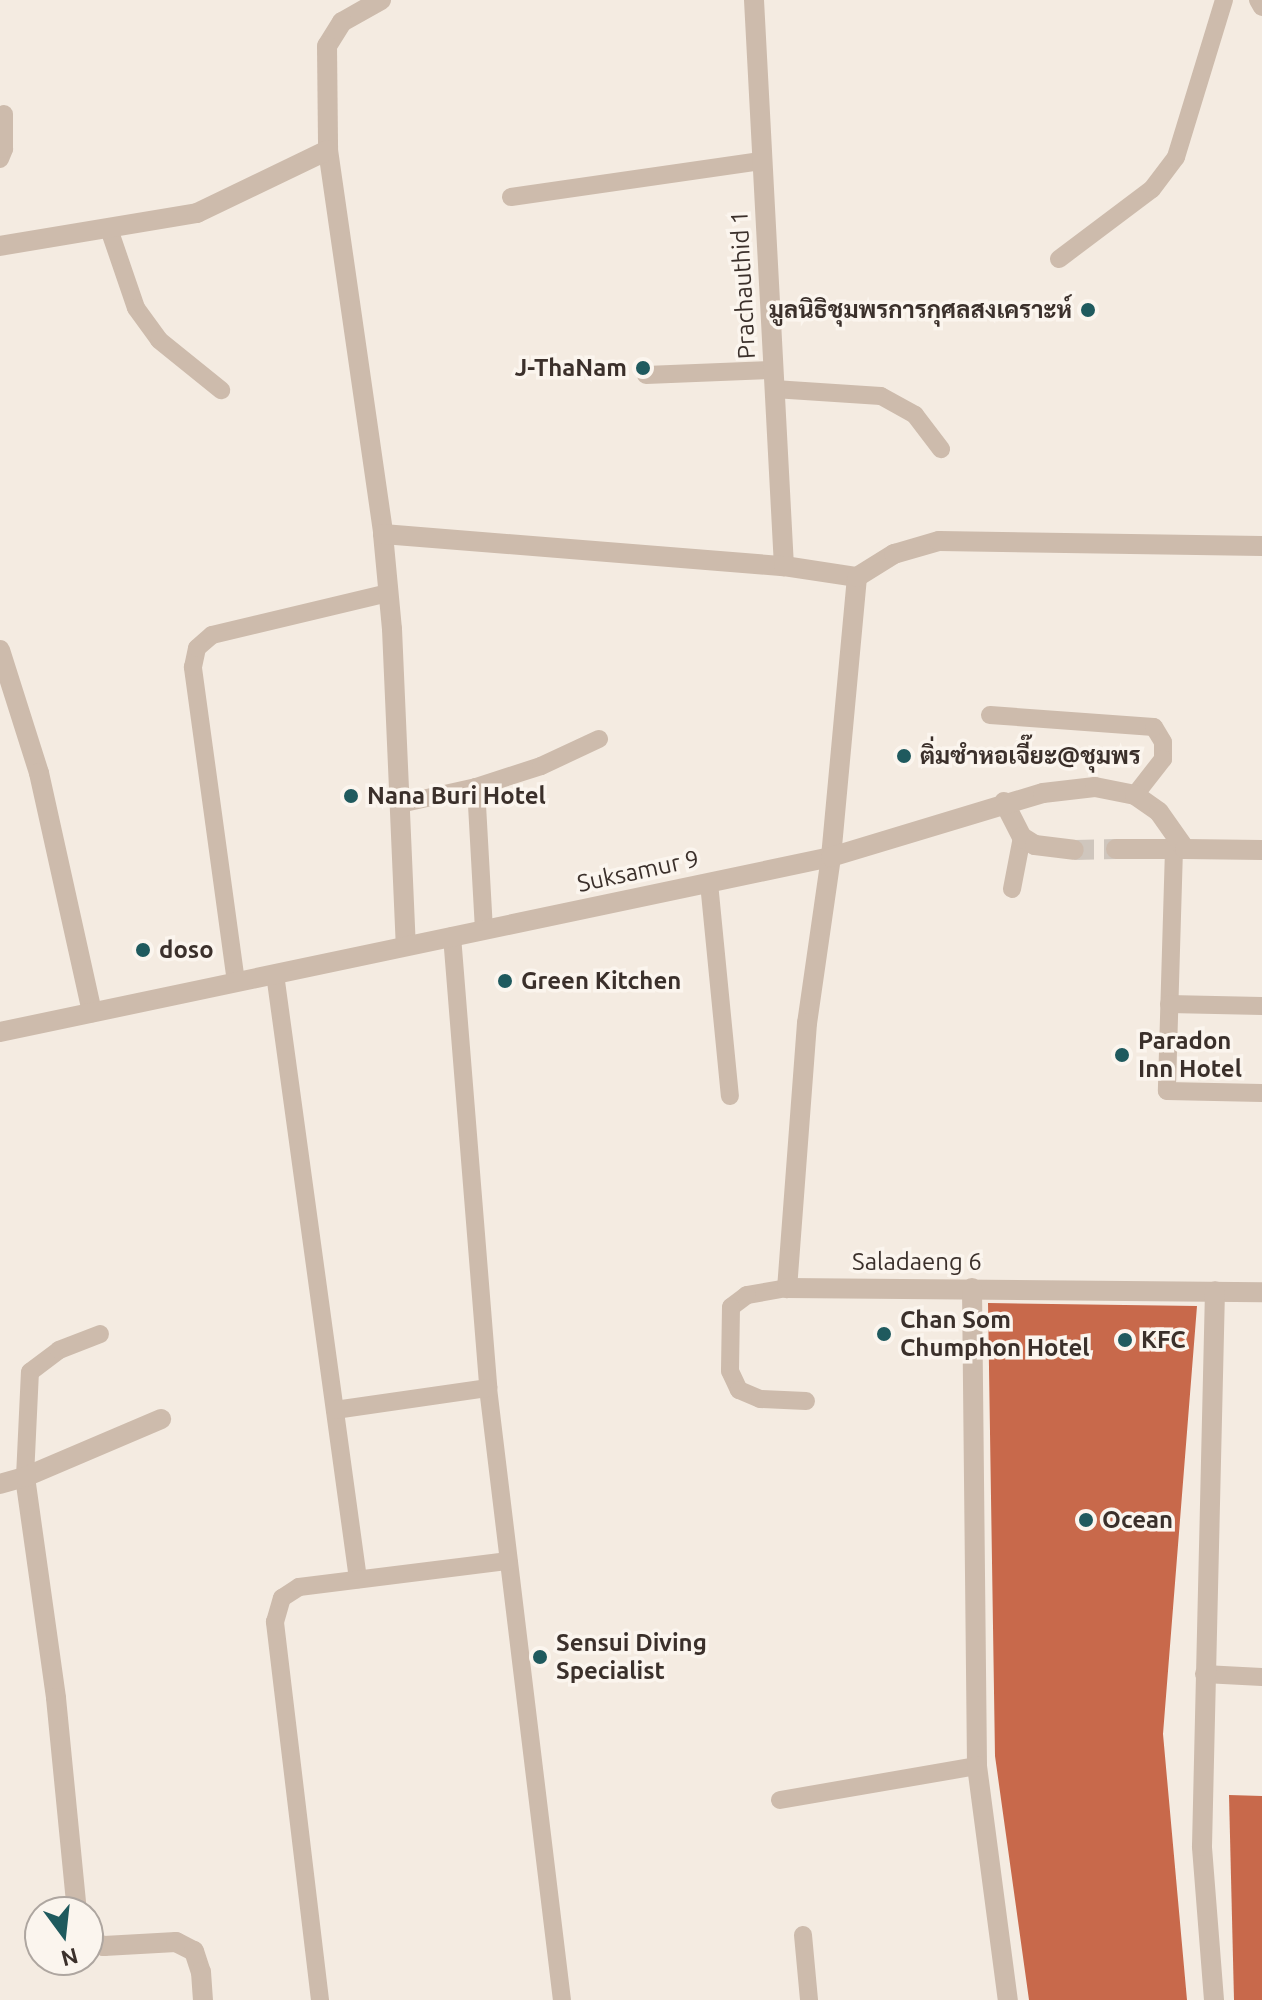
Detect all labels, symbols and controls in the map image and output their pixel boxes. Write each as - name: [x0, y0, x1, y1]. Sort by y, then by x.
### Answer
- street label: Prachauthid 1: [725, 210, 761, 360]
- place label: มูลนิธิชุมพรการกุศลสงเคราะห์: [769, 296, 1072, 324]
- marker: มูลนิธิชุมพรการกุศลสงเคราะห์: [1079, 301, 1097, 319]
- place label: J-ThaNam: [515, 354, 627, 382]
- marker: J-ThaNam: [634, 359, 652, 377]
- place label: ติ่มซำหอเจี๊ยะ@ชุมพร: [920, 742, 1141, 770]
- marker: ติ่มซำหอเจี๊ยะ@ชุมพร: [895, 747, 913, 765]
- place label: Nana Buri Hotel: [367, 782, 546, 810]
- marker: Nana Buri Hotel: [342, 787, 360, 805]
- street label: Suksamur 9: [575, 844, 701, 898]
- place label: doso: [159, 936, 214, 964]
- marker: doso: [134, 941, 152, 959]
- place label: Green Kitchen: [521, 967, 681, 995]
- marker: Green Kitchen: [496, 972, 514, 990]
- place label: Paradon Inn Hotel: [1138, 1027, 1242, 1083]
- marker: Paradon Inn Hotel: [1113, 1046, 1131, 1064]
- street label: Saladaeng 6: [852, 1248, 982, 1276]
- place label: Chan Som Chumphon Hotel: [900, 1306, 1090, 1362]
- marker: Chan Som Chumphon Hotel: [875, 1325, 893, 1343]
- place label: KFC: [1141, 1326, 1186, 1354]
- marker: KFC: [1116, 1331, 1134, 1349]
- place label: Ocean: [1102, 1506, 1173, 1534]
- marker: Ocean: [1077, 1511, 1095, 1529]
- place label: Sensui Diving Specialist: [556, 1629, 707, 1685]
- marker: Sensui Diving Specialist: [531, 1648, 549, 1666]
- north arrow: [24, 1896, 104, 1976]
- text: N: [59, 1944, 81, 1972]

